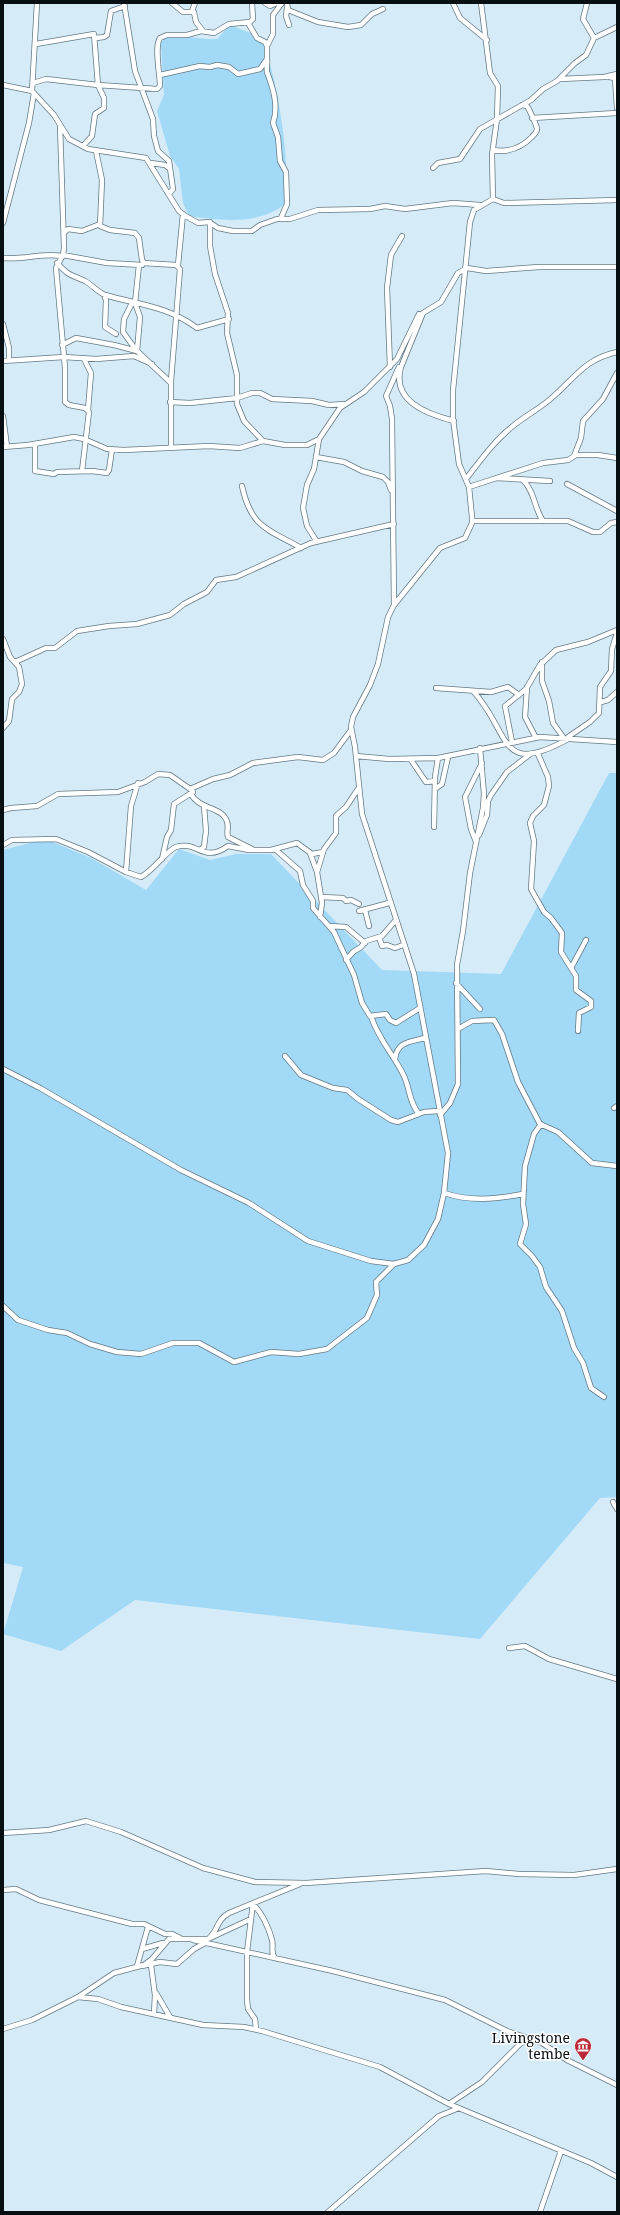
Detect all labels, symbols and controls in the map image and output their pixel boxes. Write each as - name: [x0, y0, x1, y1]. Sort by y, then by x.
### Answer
- place label: Livingstone tembe: [492, 2028, 570, 2063]
- museum icon: Livingstone tembe: [573, 2036, 593, 2061]

